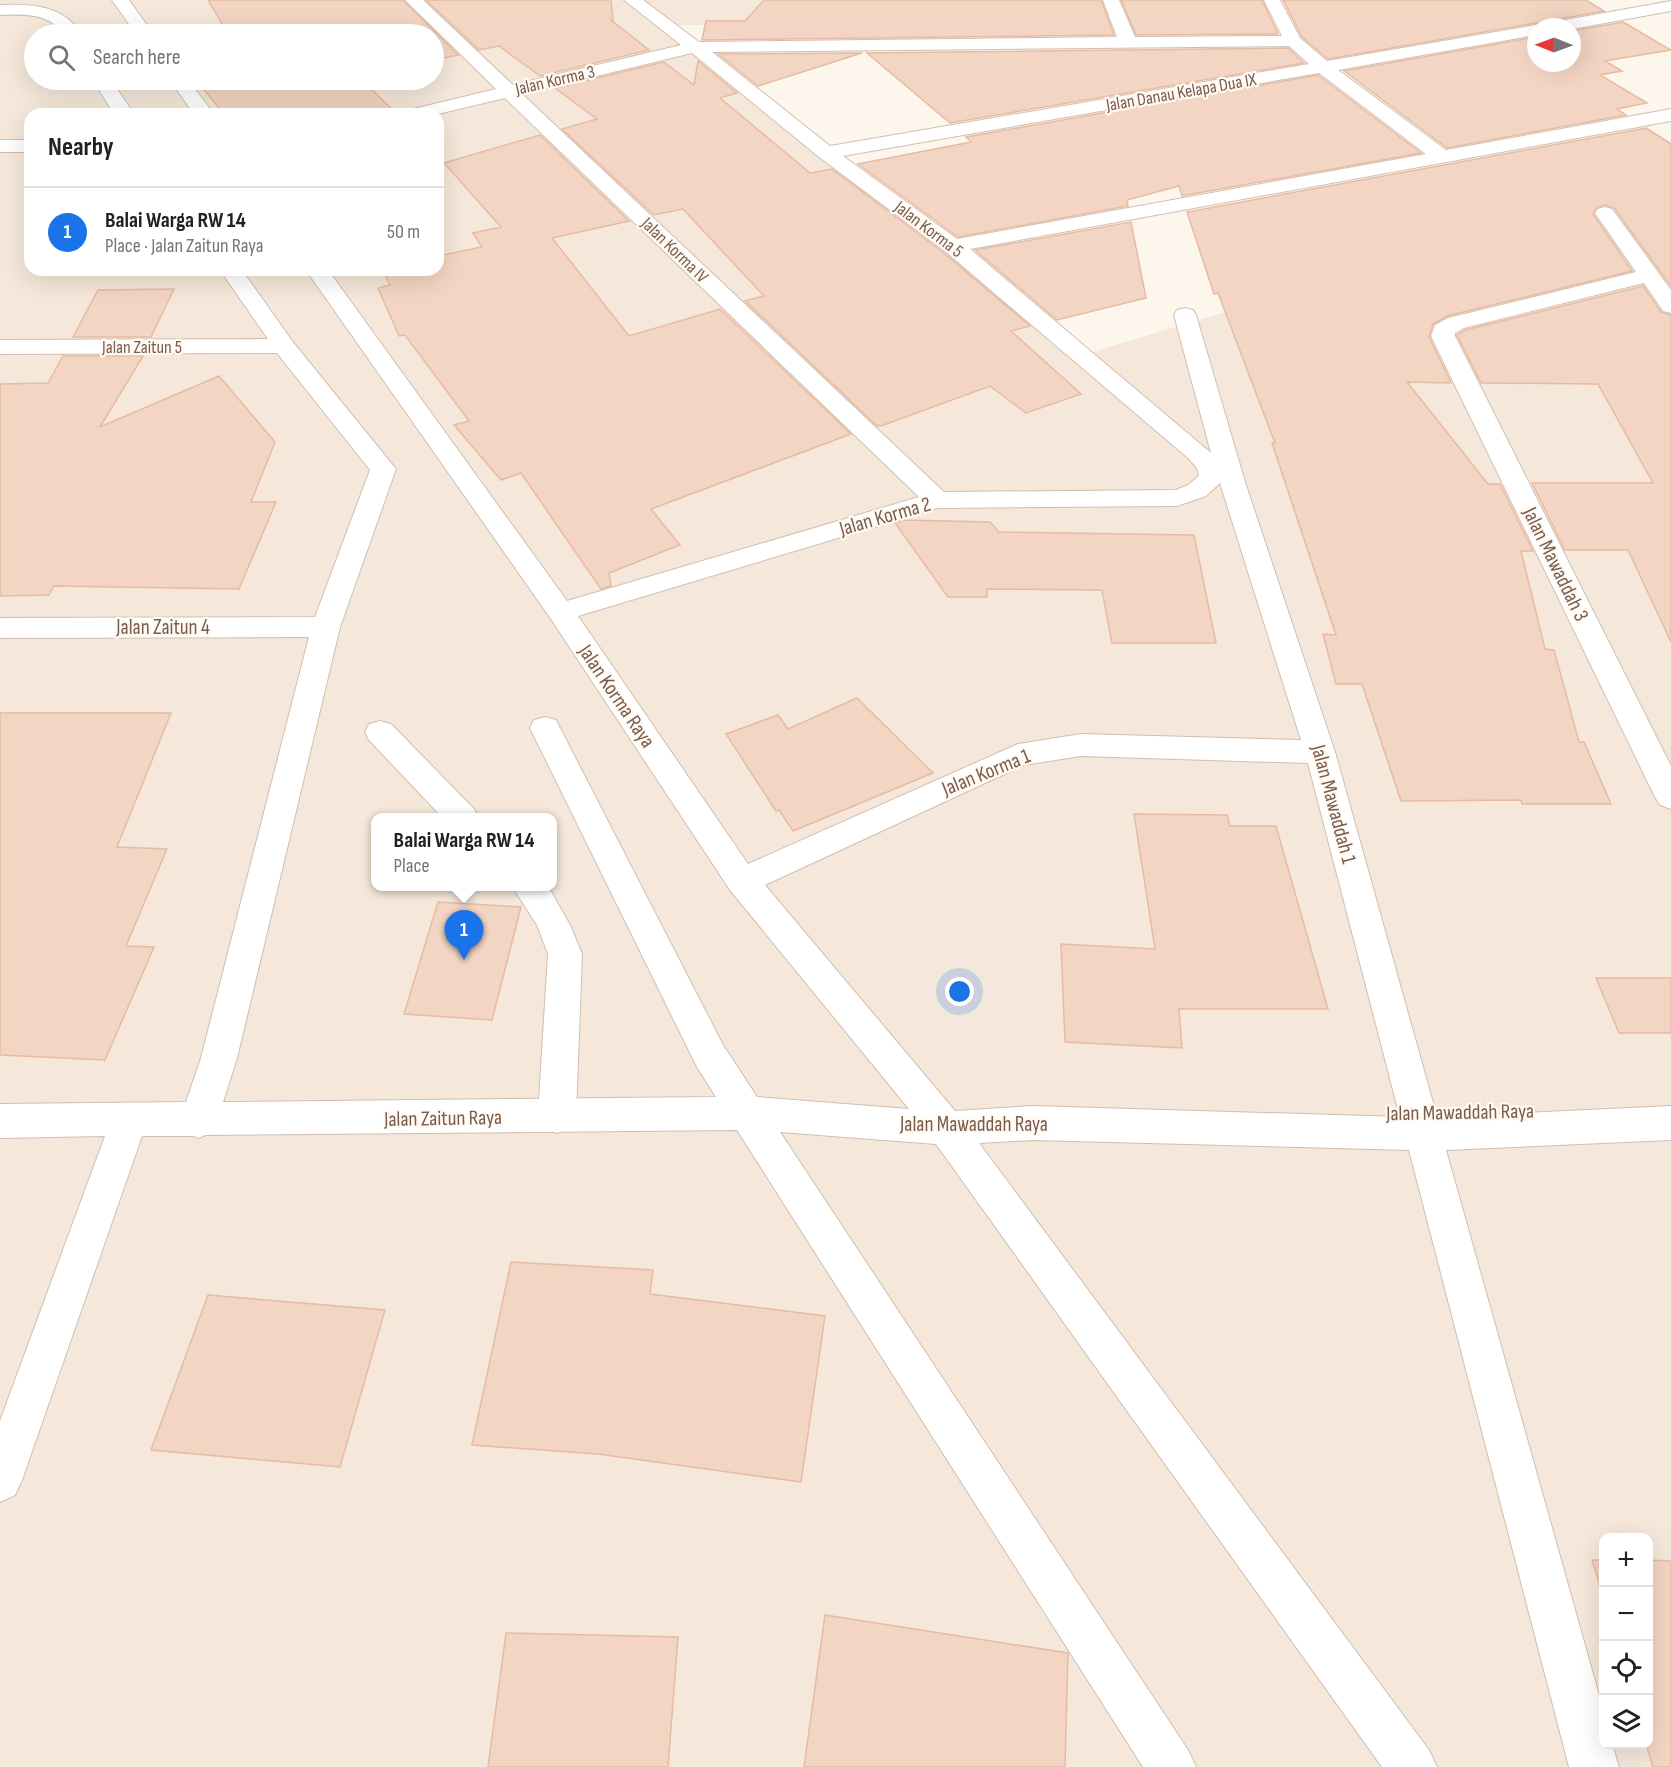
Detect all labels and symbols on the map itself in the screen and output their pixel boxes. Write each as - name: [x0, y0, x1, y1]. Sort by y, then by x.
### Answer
- north arrow: [1527, 18, 1581, 72]
- street label: Jalan Korma 3: [512, 61, 597, 100]
- street label: Jalan Danau Kelapa Dua IX: [1103, 69, 1258, 116]
- street label: Jalan Korma 5: [889, 196, 967, 262]
- street label: Jalan Korma IV: [636, 213, 713, 287]
- street label: Jalan Zaitun 5: [101, 337, 182, 358]
- street label: Jalan Korma 2: [835, 491, 934, 542]
- street label: Jalan Mawaddah 3: [1517, 502, 1594, 625]
- street label: Jalan Zaitun 4: [115, 615, 210, 640]
- street label: Jalan Korma Raya: [572, 639, 660, 752]
- street label: Jalan Mawaddah 1: [1305, 741, 1362, 867]
- street label: Jalan Korma 1: [938, 743, 1035, 802]
- pin: 1: [444, 910, 484, 960]
- your location: [945, 977, 974, 1006]
- street label: Jalan Mawaddah Raya: [1385, 1099, 1534, 1126]
- street label: Jalan Zaitun Raya: [383, 1105, 502, 1132]
- street label: Jalan Mawaddah Raya: [899, 1112, 1048, 1137]

